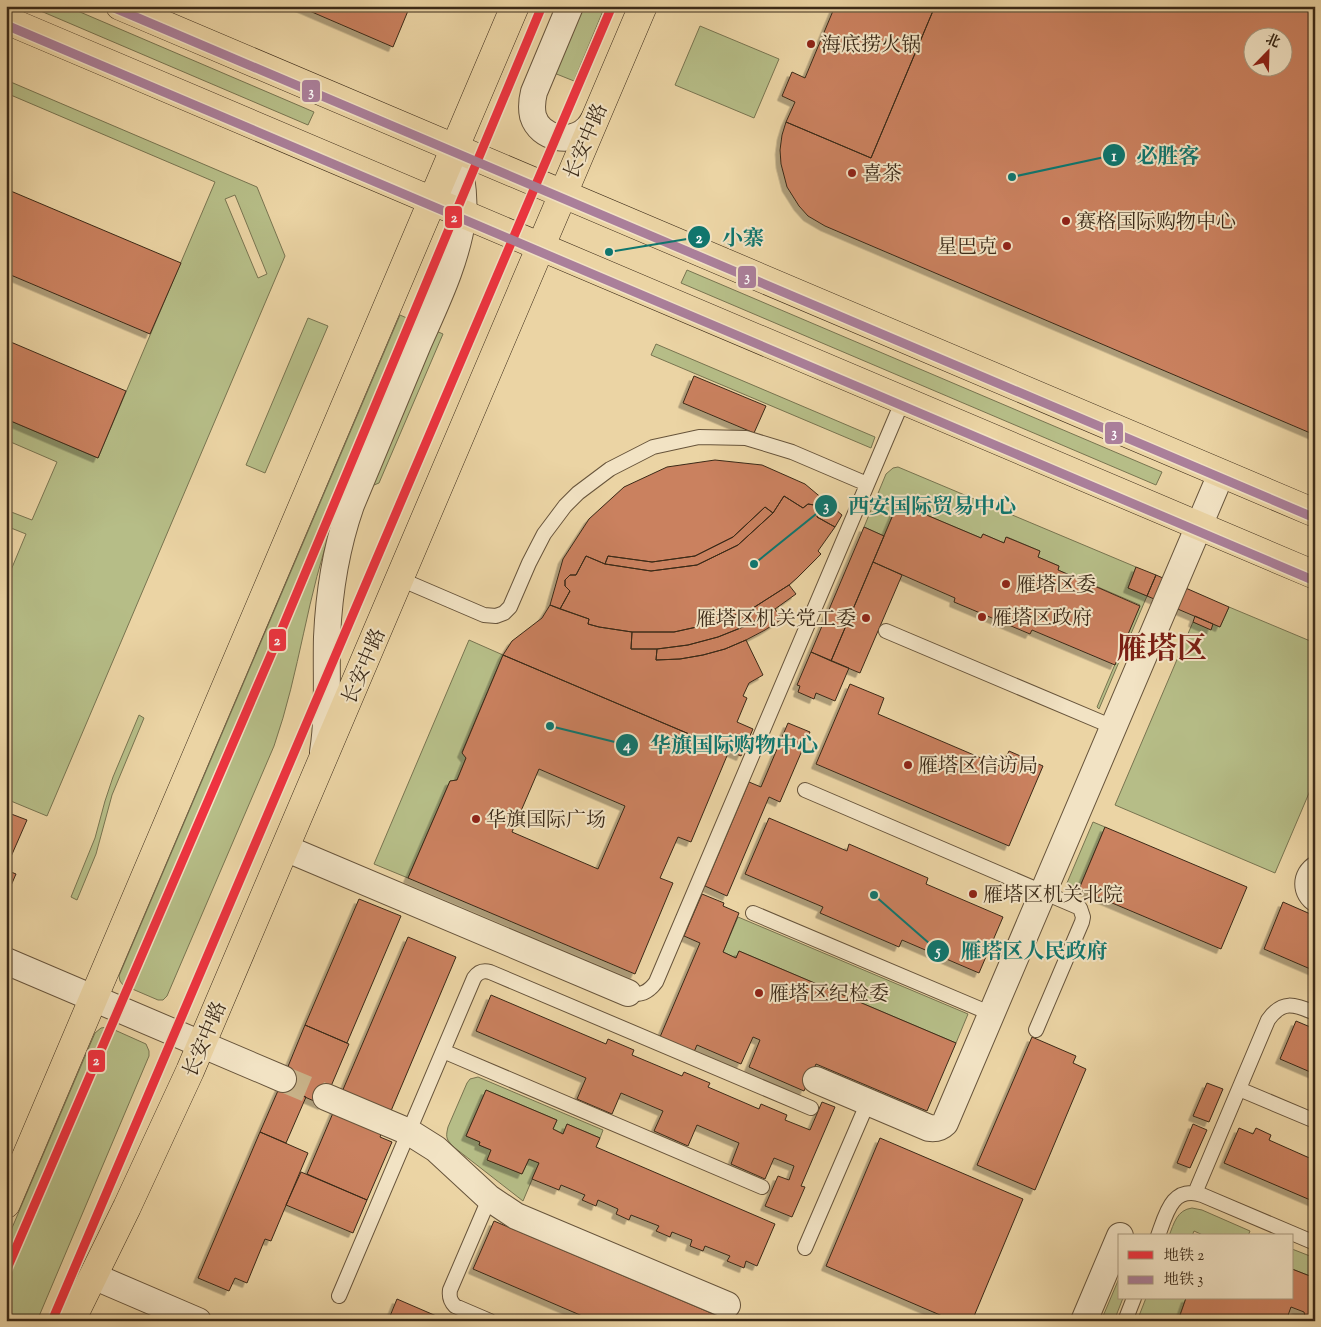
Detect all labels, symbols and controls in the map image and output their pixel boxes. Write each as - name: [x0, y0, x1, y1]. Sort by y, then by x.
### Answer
- north arrow: [1244, 28, 1294, 78]
- text: 北: [1262, 30, 1283, 54]
- place label: 海底捞火锅: [821, 32, 921, 61]
- marker: 海底捞火锅: [805, 38, 817, 50]
- line badge: 3: [301, 79, 321, 103]
- text: 3: [308, 83, 314, 103]
- street label: 长安中路: [558, 99, 616, 184]
- callout: 必胜客: [1101, 137, 1209, 173]
- text: 必胜客: [1137, 143, 1200, 173]
- text: 1: [1111, 147, 1117, 168]
- place label: 喜茶: [862, 161, 902, 190]
- marker: 喜茶: [846, 167, 858, 179]
- line badge: 2: [444, 205, 463, 229]
- text: 2: [451, 209, 458, 229]
- place label: 赛格国际购物中心: [1076, 209, 1236, 238]
- marker: 赛格国际购物中心: [1060, 215, 1072, 227]
- callout: 小寨: [687, 219, 774, 255]
- text: 小寨: [722, 225, 764, 255]
- text: 2: [695, 229, 703, 250]
- place label: 星巴克: [937, 234, 997, 263]
- marker: 星巴克: [1001, 240, 1013, 252]
- line badge: 3: [737, 265, 757, 289]
- text: 3: [744, 268, 750, 288]
- line badge: 3: [1104, 421, 1124, 445]
- text: 3: [1111, 424, 1117, 444]
- callout: 西安国际贸易中心: [813, 488, 1026, 524]
- text: 西安国际贸易中心: [848, 493, 1016, 523]
- text: 3: [823, 497, 829, 518]
- place label: 雁塔区委: [1016, 572, 1096, 601]
- marker: 雁塔区委: [1000, 578, 1012, 590]
- place label: 雁塔区政府: [992, 605, 1092, 634]
- place label: 雁塔区机关党工委: [696, 606, 856, 635]
- marker: 雁塔区政府: [976, 611, 988, 623]
- marker: 雁塔区机关党工委: [860, 612, 872, 624]
- street label: 长安中路: [336, 624, 394, 709]
- line badge: 2: [268, 628, 287, 652]
- district label: 雁塔区: [1117, 629, 1207, 672]
- text: 2: [274, 632, 281, 652]
- callout: 华旗国际购物中心: [615, 727, 828, 763]
- text: 华旗国际购物中心: [650, 732, 818, 762]
- text: 4: [622, 736, 631, 757]
- place label: 雁塔区信访局: [918, 753, 1038, 782]
- marker: 雁塔区信访局: [902, 759, 914, 771]
- place label: 华旗国际广场: [486, 807, 606, 836]
- marker: 华旗国际广场: [470, 813, 482, 825]
- place label: 雁塔区机关北院: [983, 882, 1123, 911]
- marker: 雁塔区机关北院: [967, 888, 979, 900]
- callout: 雁塔区人民政府: [925, 933, 1117, 969]
- text: 雁塔区人民政府: [961, 938, 1108, 968]
- text: 5: [934, 942, 941, 963]
- place label: 雁塔区纪检委: [769, 981, 889, 1010]
- marker: 雁塔区纪检委: [753, 987, 765, 999]
- street label: 长安中路: [177, 997, 235, 1082]
- line badge: 2: [87, 1049, 106, 1073]
- text: 2: [93, 1052, 100, 1072]
- legend: [1118, 1234, 1294, 1300]
- text: 地铁 2: [1164, 1246, 1204, 1267]
- text: 地铁 3: [1164, 1270, 1203, 1291]

